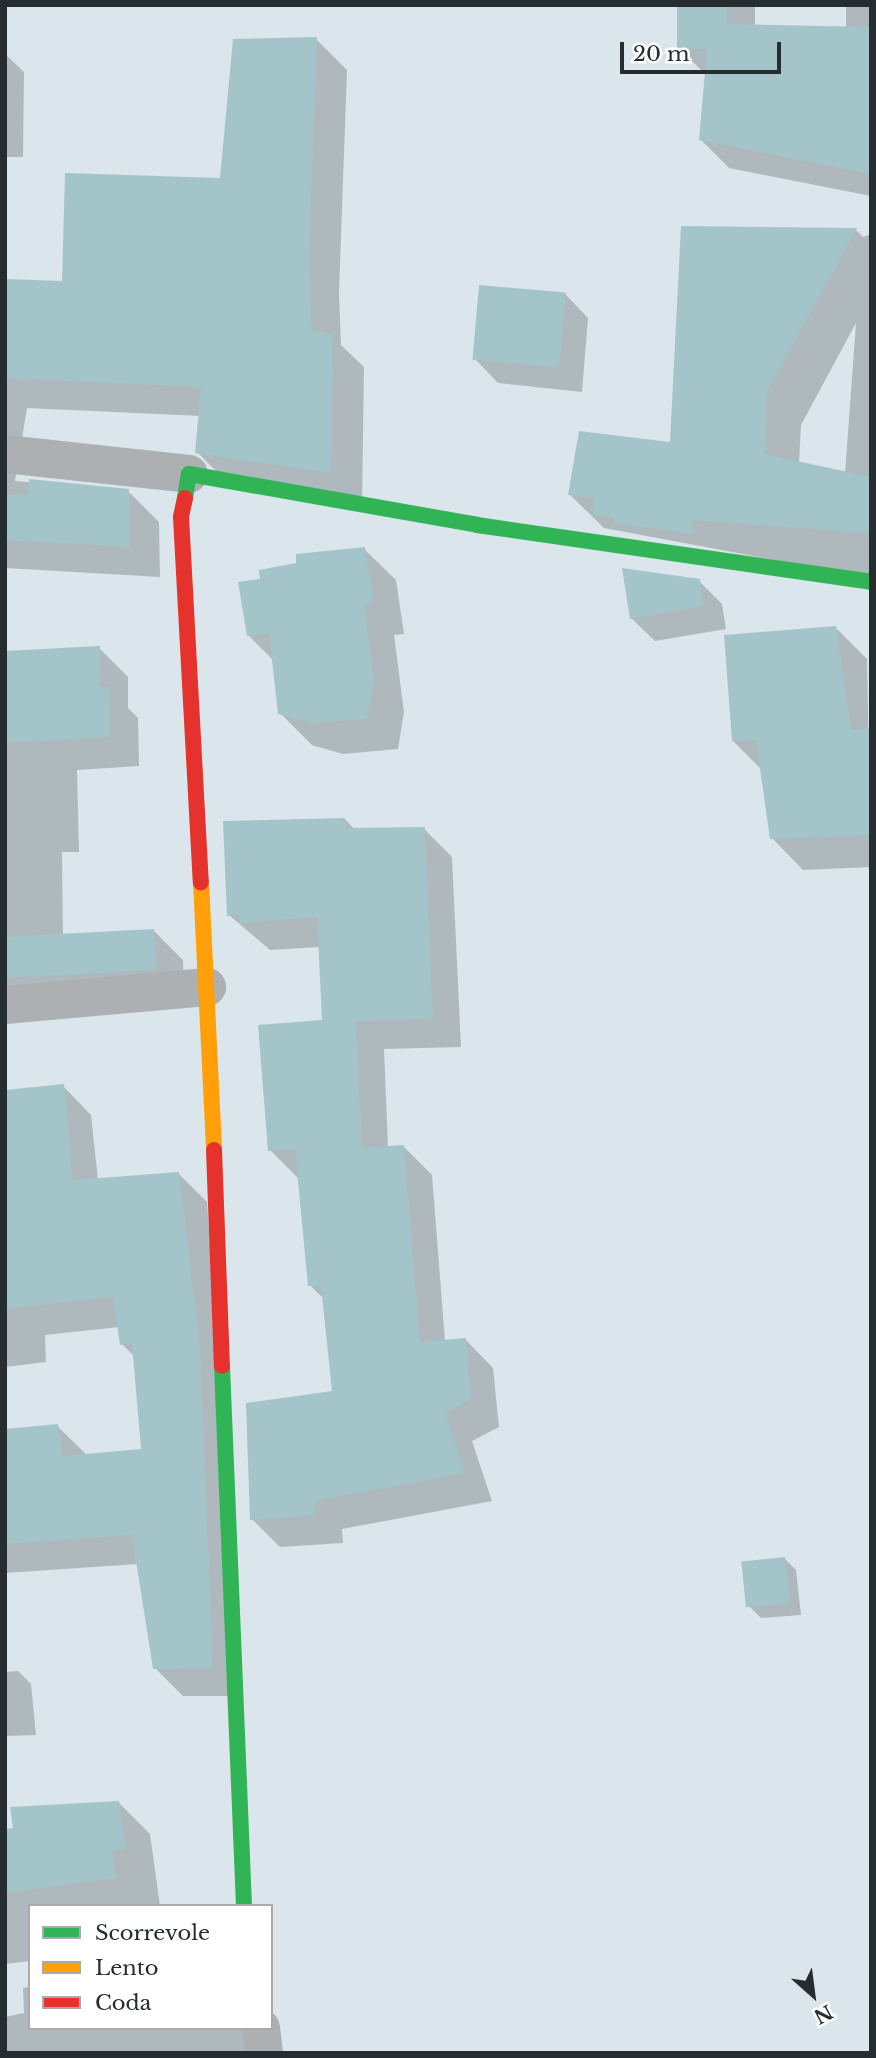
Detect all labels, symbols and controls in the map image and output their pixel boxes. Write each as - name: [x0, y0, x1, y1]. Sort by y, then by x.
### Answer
- scale bar: [624, 28, 785, 72]
- text: 20 m: [633, 41, 690, 67]
- legend: [28, 1904, 273, 2030]
- text: Scorrevole: [95, 1920, 210, 1946]
- text: Lento: [95, 1955, 158, 1981]
- north arrow: [778, 1960, 848, 2030]
- text: Coda: [95, 1990, 151, 2016]
- text: N: [810, 2000, 836, 2028]

